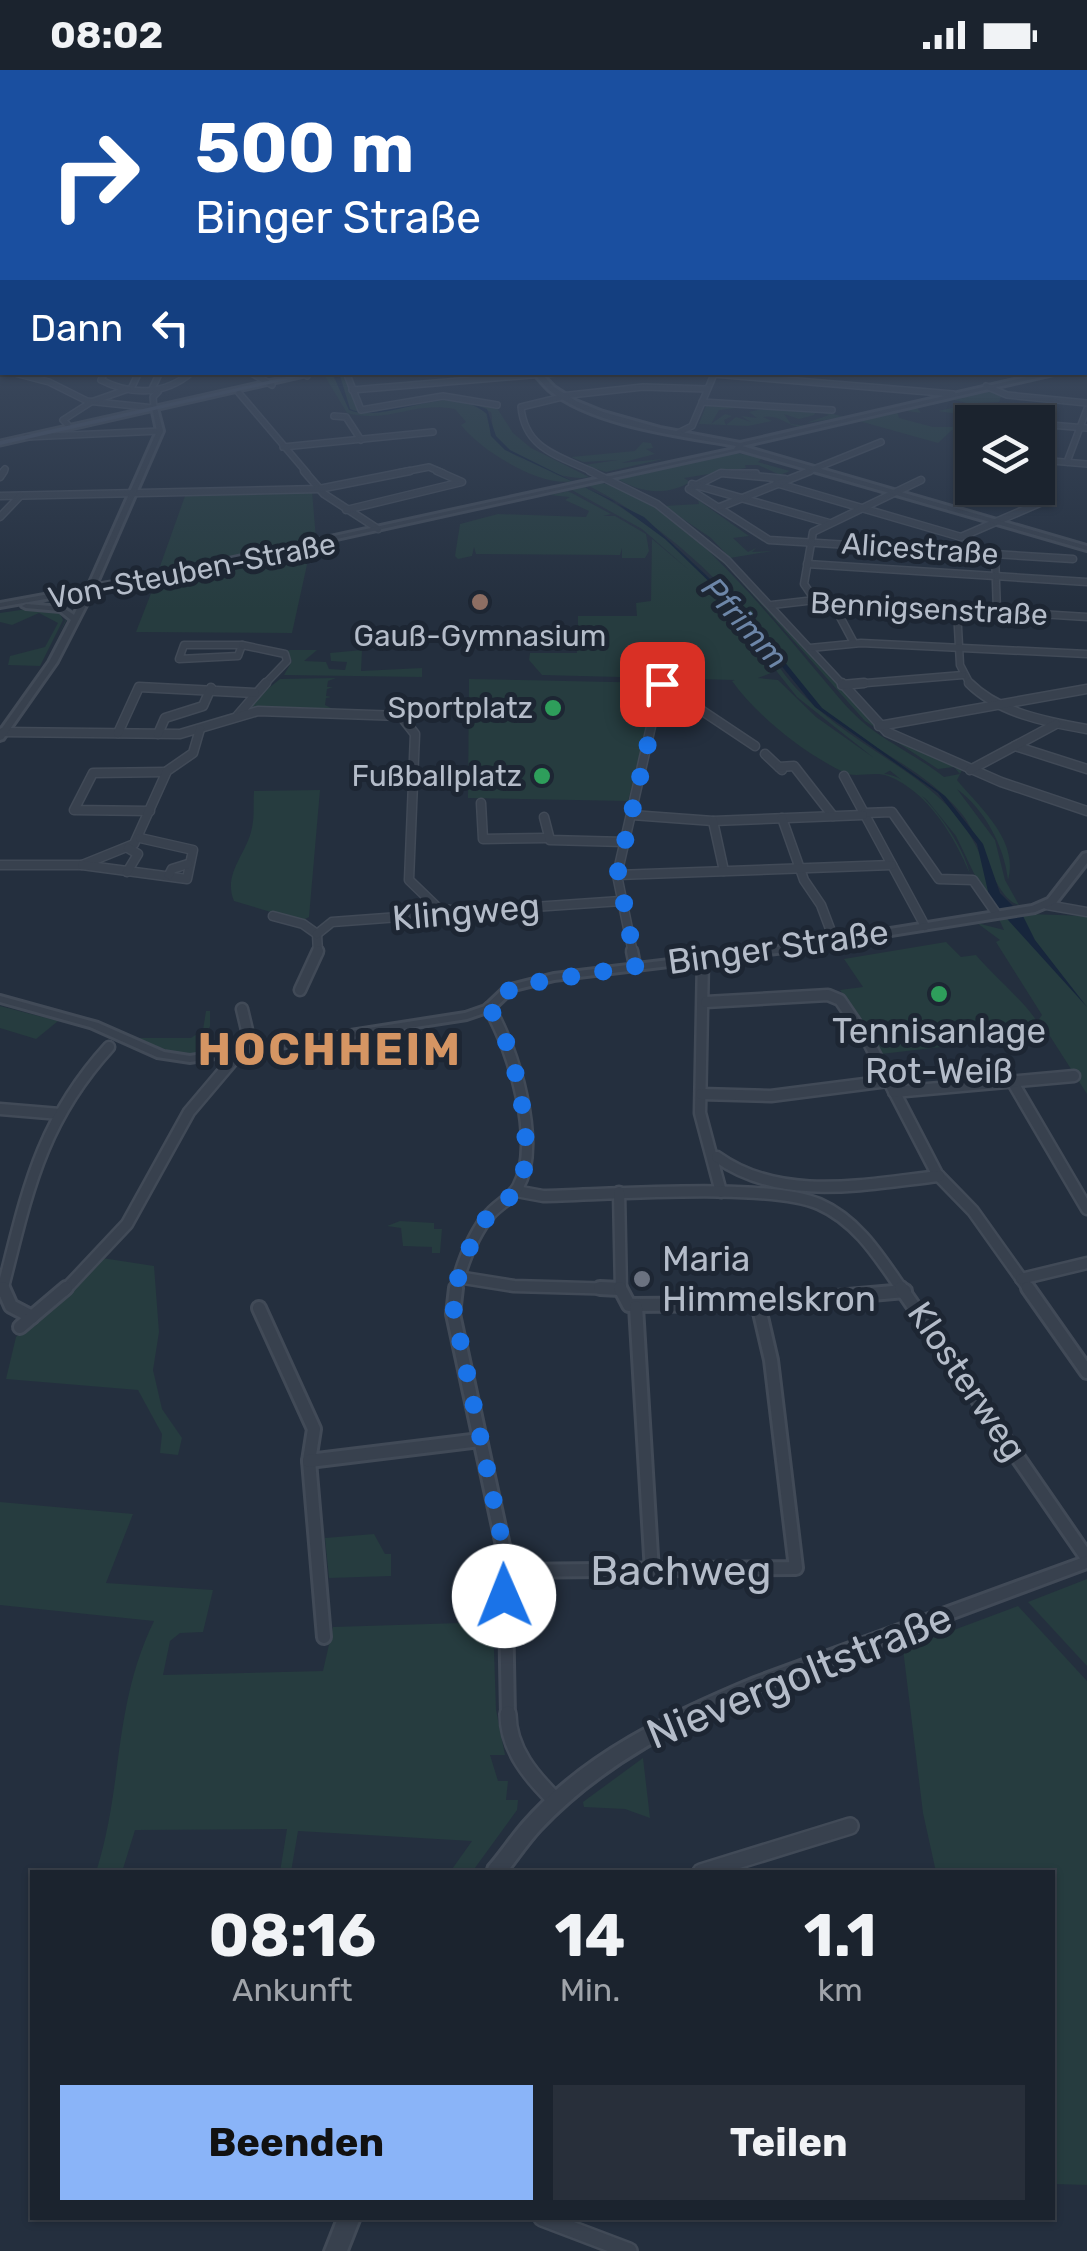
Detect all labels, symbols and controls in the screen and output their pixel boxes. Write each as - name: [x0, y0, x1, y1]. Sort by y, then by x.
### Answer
- text: 08:02: [50, 12, 163, 58]
- text: 500 m: [195, 107, 414, 190]
- icon: right: [30, 110, 160, 240]
- text: Binger Straße: [195, 191, 481, 244]
- icon: left: [143, 300, 198, 355]
- text: Dann: [30, 305, 123, 351]
- map controls: [955, 405, 1055, 505]
- button: layers: [955, 405, 1055, 505]
- street label: Von-Steuben-Straße: [45, 525, 339, 617]
- street label: Alicestraße: [840, 526, 1000, 572]
- water label: Pfrimm: [694, 570, 796, 676]
- street label: Bennigsenstraße: [809, 585, 1049, 633]
- marker: Gauß-Gymnasium: [469, 591, 491, 613]
- place label: Gauß-Gymnasium: [354, 618, 606, 654]
- pin: [620, 642, 705, 727]
- icon: arrive: [635, 657, 690, 712]
- place label: Sportplatz: [388, 690, 533, 726]
- marker: Sportplatz: [542, 697, 564, 719]
- place label: Fußballplatz: [351, 758, 522, 794]
- marker: Fußballplatz: [531, 765, 553, 787]
- street label: Klingweg: [390, 885, 542, 939]
- street label: Binger Straße: [665, 911, 891, 983]
- marker: Tennisanlage Rot-Weiß: [928, 983, 950, 1005]
- place label: Tennisanlage Rot-Weiß: [832, 1010, 1046, 1092]
- district label: HOCHHEIM: [198, 1023, 462, 1076]
- place label: Maria Himmelskron: [662, 1238, 876, 1320]
- marker: Maria Himmelskron: [631, 1268, 653, 1290]
- street label: Klosterweg: [899, 1294, 1035, 1468]
- position arrow: [452, 1544, 556, 1648]
- street label: Bachweg: [590, 1546, 772, 1596]
- street label: Nievergoltstraße: [640, 1592, 959, 1760]
- text: 08:16: [208, 1900, 376, 1971]
- text: 14: [555, 1900, 625, 1971]
- text: 1.1: [804, 1900, 877, 1971]
- text: Ankunft: [232, 1971, 353, 2009]
- text: Min.: [560, 1971, 620, 2009]
- text: km: [818, 1971, 863, 2009]
- button: Beenden: [60, 2085, 533, 2200]
- button: Teilen: [553, 2085, 1025, 2200]

